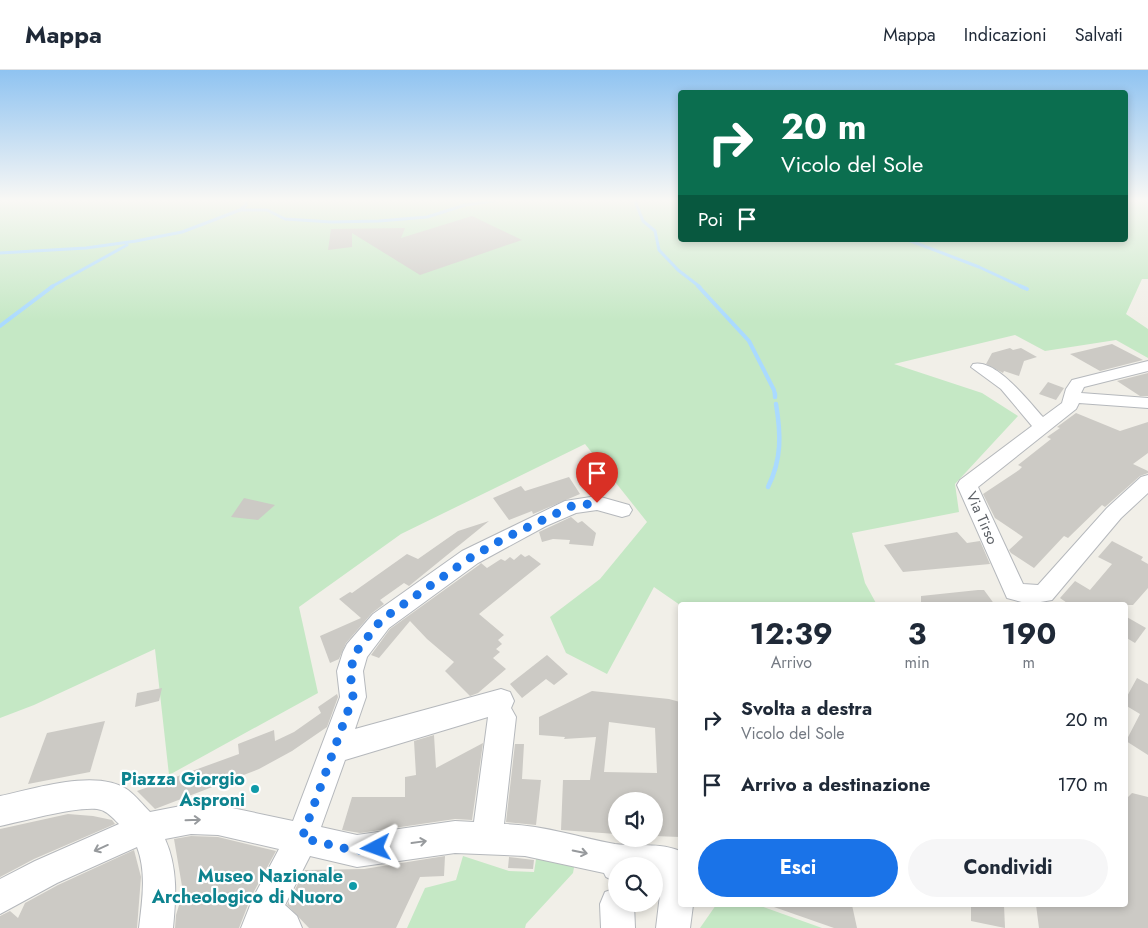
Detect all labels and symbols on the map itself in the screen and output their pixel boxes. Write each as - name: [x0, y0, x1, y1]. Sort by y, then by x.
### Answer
- pin: [576, 452, 618, 503]
- street label: Via Tirso: [961, 488, 1003, 548]
- place label: Piazza Giorgio Asproni: [121, 766, 245, 813]
- marker: Piazza Giorgio Asproni: [249, 783, 261, 795]
- one-way arrow: [185, 815, 201, 825]
- position arrow: [349, 821, 401, 873]
- one-way arrow: [410, 837, 426, 847]
- one-way arrow: [94, 843, 109, 853]
- one-way arrow: [571, 848, 587, 857]
- place label: Museo Nazionale Archeologico di Nuoro: [151, 863, 343, 910]
- marker: Museo Nazionale Archeologico di Nuoro: [347, 880, 359, 892]

